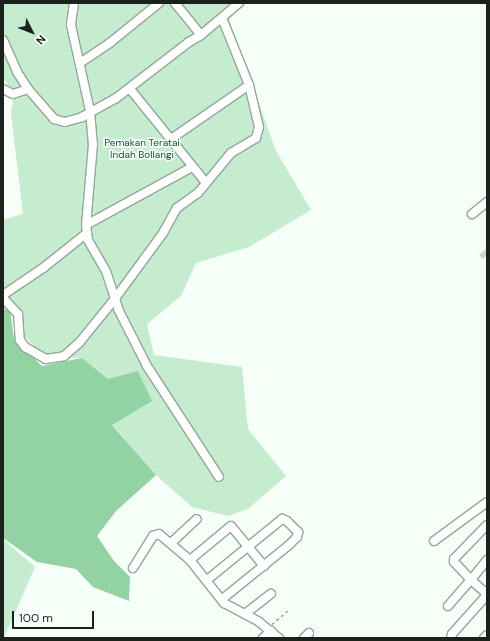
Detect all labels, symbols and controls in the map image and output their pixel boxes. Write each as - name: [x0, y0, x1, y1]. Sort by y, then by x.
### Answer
- north arrow: [12, 12, 52, 52]
- text: N: [33, 32, 49, 48]
- park label: Pemakan Teratai Indah Bollangi: [104, 136, 180, 160]
- scale bar: [14, 603, 96, 629]
- text: 100 m: [19, 610, 53, 626]

